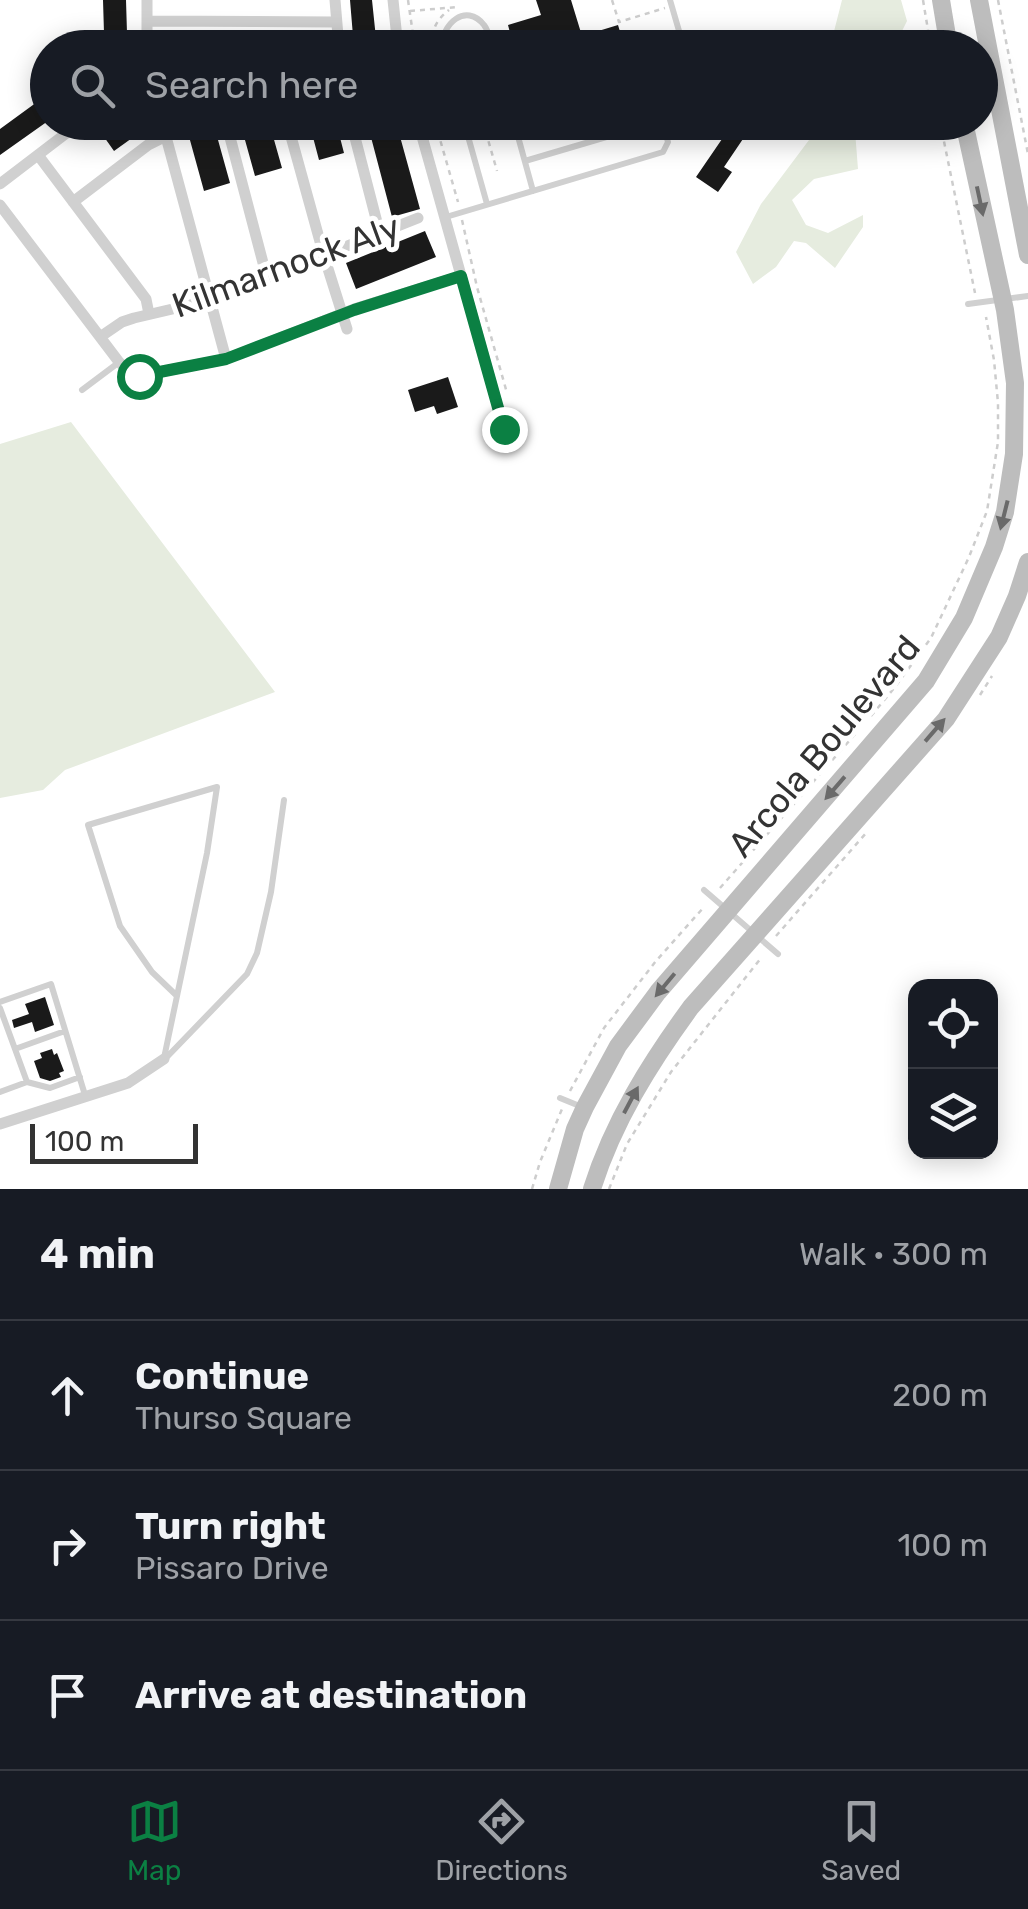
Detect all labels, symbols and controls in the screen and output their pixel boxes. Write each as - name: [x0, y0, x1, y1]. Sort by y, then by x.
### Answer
- search box: [30, 30, 998, 140]
- icon: search: [65, 58, 120, 113]
- text: Search here: [145, 62, 358, 108]
- one-way arrow: [973, 186, 989, 217]
- street label: Kilmarnock Aly: [167, 205, 405, 327]
- route start: [117, 354, 163, 400]
- route end: [482, 407, 528, 453]
- one-way arrow: [995, 500, 1011, 531]
- street label: Arcola Boulevard: [719, 627, 929, 865]
- one-way arrow: [924, 718, 946, 743]
- one-way arrow: [824, 776, 846, 801]
- one-way arrow: [654, 972, 676, 997]
- map controls: [908, 979, 998, 1159]
- button: locate: [908, 979, 998, 1069]
- button: layers: [908, 1069, 998, 1159]
- one-way arrow: [622, 1085, 639, 1114]
- scale bar: [30, 1119, 198, 1164]
- text: 100 m: [45, 1125, 124, 1158]
- text: 4 min: [40, 1229, 155, 1279]
- text: Walk · 300 m: [799, 1235, 988, 1273]
- text: Continue: [135, 1353, 309, 1399]
- icon: ahead: [40, 1368, 95, 1423]
- text: 200 m: [892, 1376, 988, 1414]
- text: Thurso Square: [135, 1399, 352, 1437]
- text: Turn right: [135, 1503, 326, 1549]
- icon: right: [40, 1518, 95, 1573]
- text: 100 m: [897, 1526, 988, 1564]
- text: Pissaro Drive: [135, 1549, 329, 1587]
- icon: arrive: [40, 1668, 95, 1723]
- text: Arrive at destination: [135, 1672, 527, 1718]
- tab: Map: [127, 1794, 182, 1887]
- tab: Directions: [435, 1794, 568, 1887]
- tab: Saved: [821, 1794, 901, 1887]

